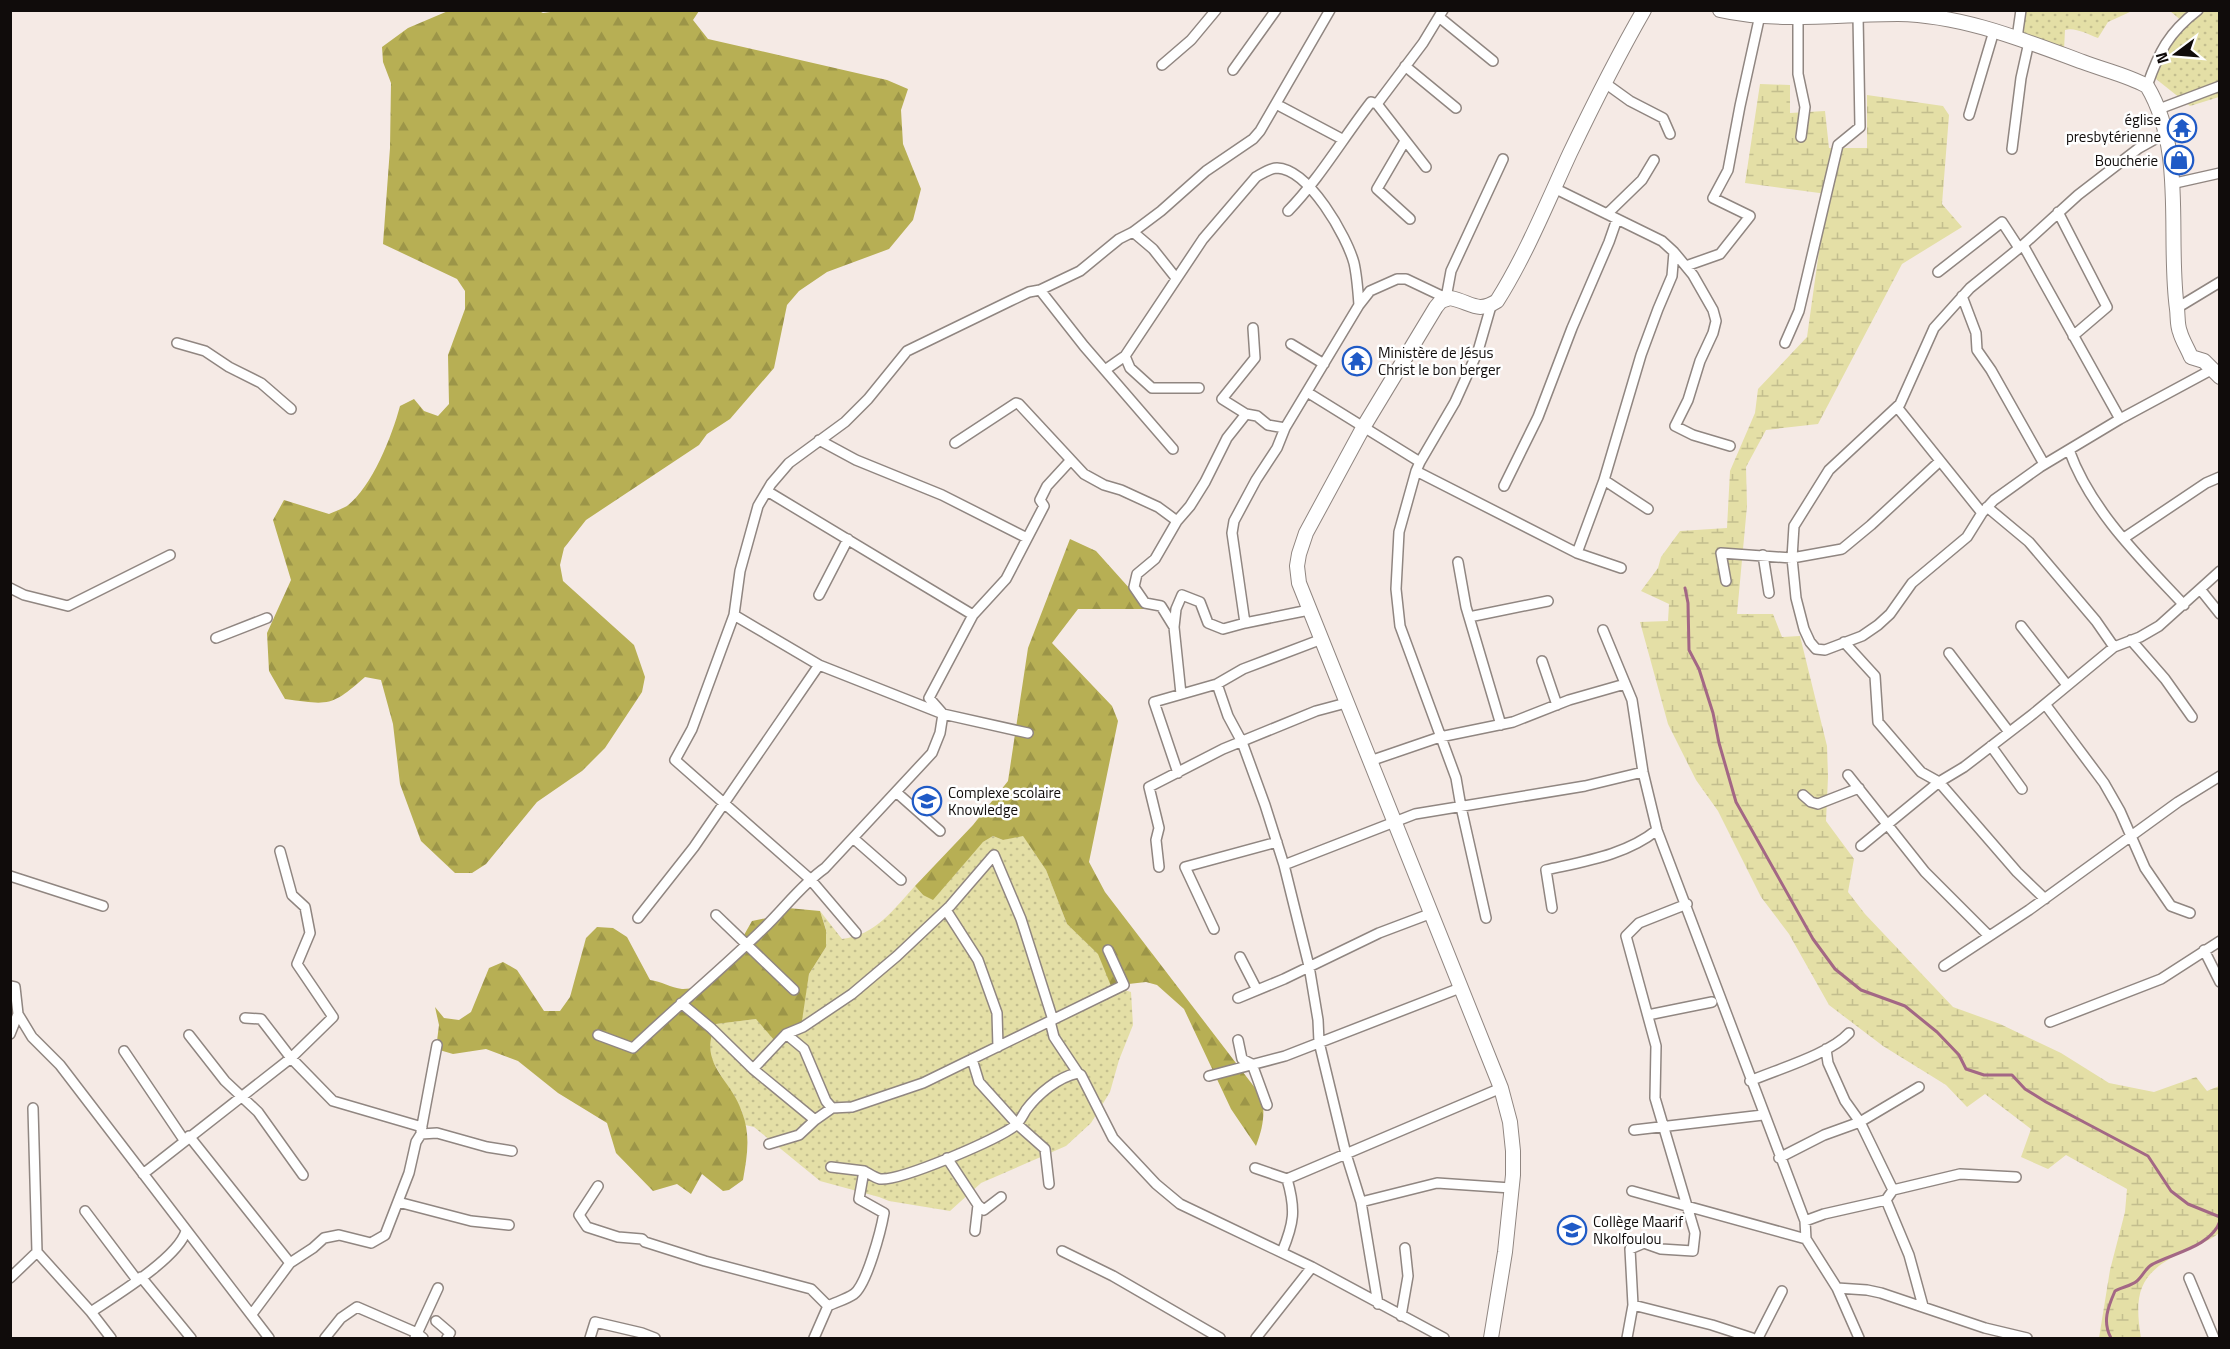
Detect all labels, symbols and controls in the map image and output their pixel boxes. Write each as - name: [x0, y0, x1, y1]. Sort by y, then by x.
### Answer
- north arrow: [2146, 24, 2206, 84]
- text: N: [2149, 49, 2175, 67]
- place label: église presbytérienne: [2066, 108, 2161, 148]
- temple icon: église presbytérienne: [2166, 112, 2198, 144]
- shop icon: Boucherie: [2163, 144, 2195, 176]
- place label: Boucherie: [2095, 149, 2158, 172]
- place label: Ministère de Jésus Christ le bon berger: [1378, 341, 1501, 381]
- temple icon: Ministère de Jésus Christ le bon berger: [1341, 345, 1373, 377]
- place label: Complexe scolaire Knowledge: [948, 781, 1061, 821]
- school or university icon: Complexe scolaire Knowledge: [911, 785, 943, 817]
- place label: Collège Maarif Nkolfoulou: [1593, 1210, 1683, 1250]
- school or university icon: Collège Maarif Nkolfoulou: [1556, 1214, 1588, 1246]

